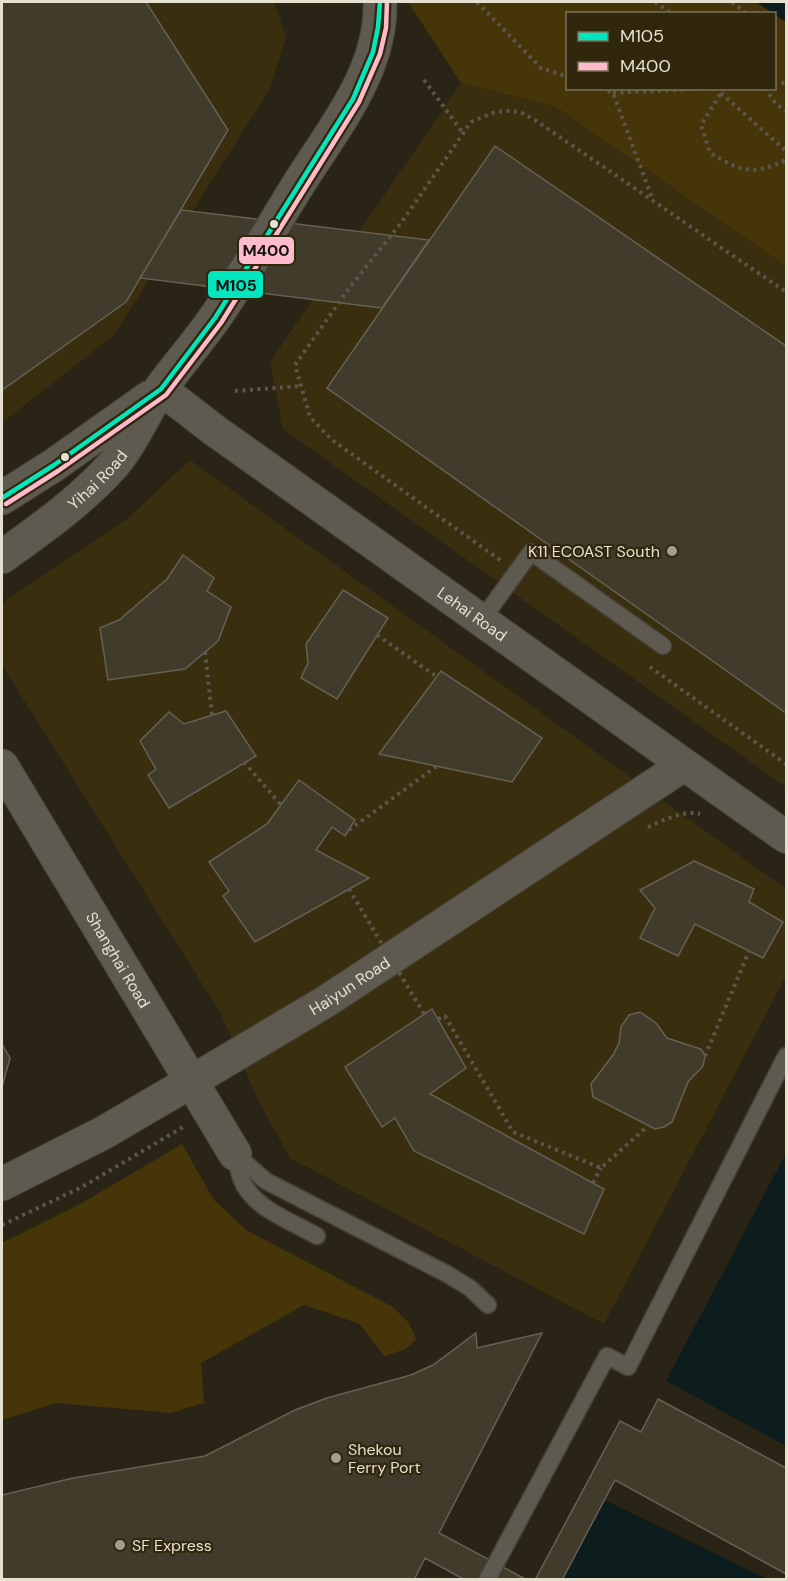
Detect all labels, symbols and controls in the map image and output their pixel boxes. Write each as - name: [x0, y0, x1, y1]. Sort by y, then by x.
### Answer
- legend: [566, 12, 776, 90]
- text: M105: [620, 24, 664, 48]
- text: M400: [620, 54, 671, 78]
- unlabelled marker: [268, 218, 280, 230]
- line badge: M400: [238, 236, 295, 265]
- text: M400: [242, 240, 290, 261]
- line badge: M105: [207, 270, 264, 299]
- text: M105: [215, 275, 257, 296]
- street label: Yihai Road: [63, 446, 132, 515]
- unlabelled marker: [59, 451, 71, 463]
- place label: K11 ECOAST South: [528, 541, 660, 562]
- marker: K11 ECOAST South: [665, 544, 679, 558]
- street label: Lehai Road: [433, 582, 511, 646]
- street label: Shanghai Road: [81, 908, 155, 1012]
- street label: Haiyun Road: [305, 952, 394, 1020]
- place label: Shekou Ferry Port: [348, 1439, 421, 1478]
- marker: Shekou Ferry Port: [329, 1451, 343, 1465]
- place label: SF Express: [132, 1535, 212, 1556]
- marker: SF Express: [113, 1538, 127, 1552]

